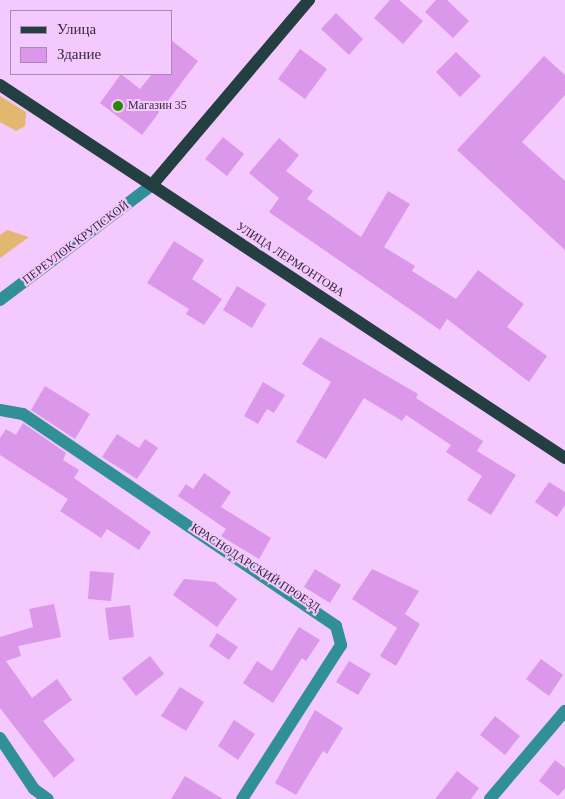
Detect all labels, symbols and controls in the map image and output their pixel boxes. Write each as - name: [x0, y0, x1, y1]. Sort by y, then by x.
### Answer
- legend: [10, 10, 172, 75]
- text: Улица: [57, 21, 96, 37]
- text: Здание: [57, 46, 101, 62]
- place label: Магазин 35: [128, 99, 187, 113]
- marker: Магазин 35: [112, 100, 124, 112]
- street label: ПЕРЕУЛОК КРУПСКОЙ: [20, 198, 132, 288]
- street label: УЛИЦА ЛЕРМОНТОВА: [233, 220, 347, 300]
- street label: КРАСНОДАРСКИЙ ПРОЕЗД: [188, 521, 322, 615]

